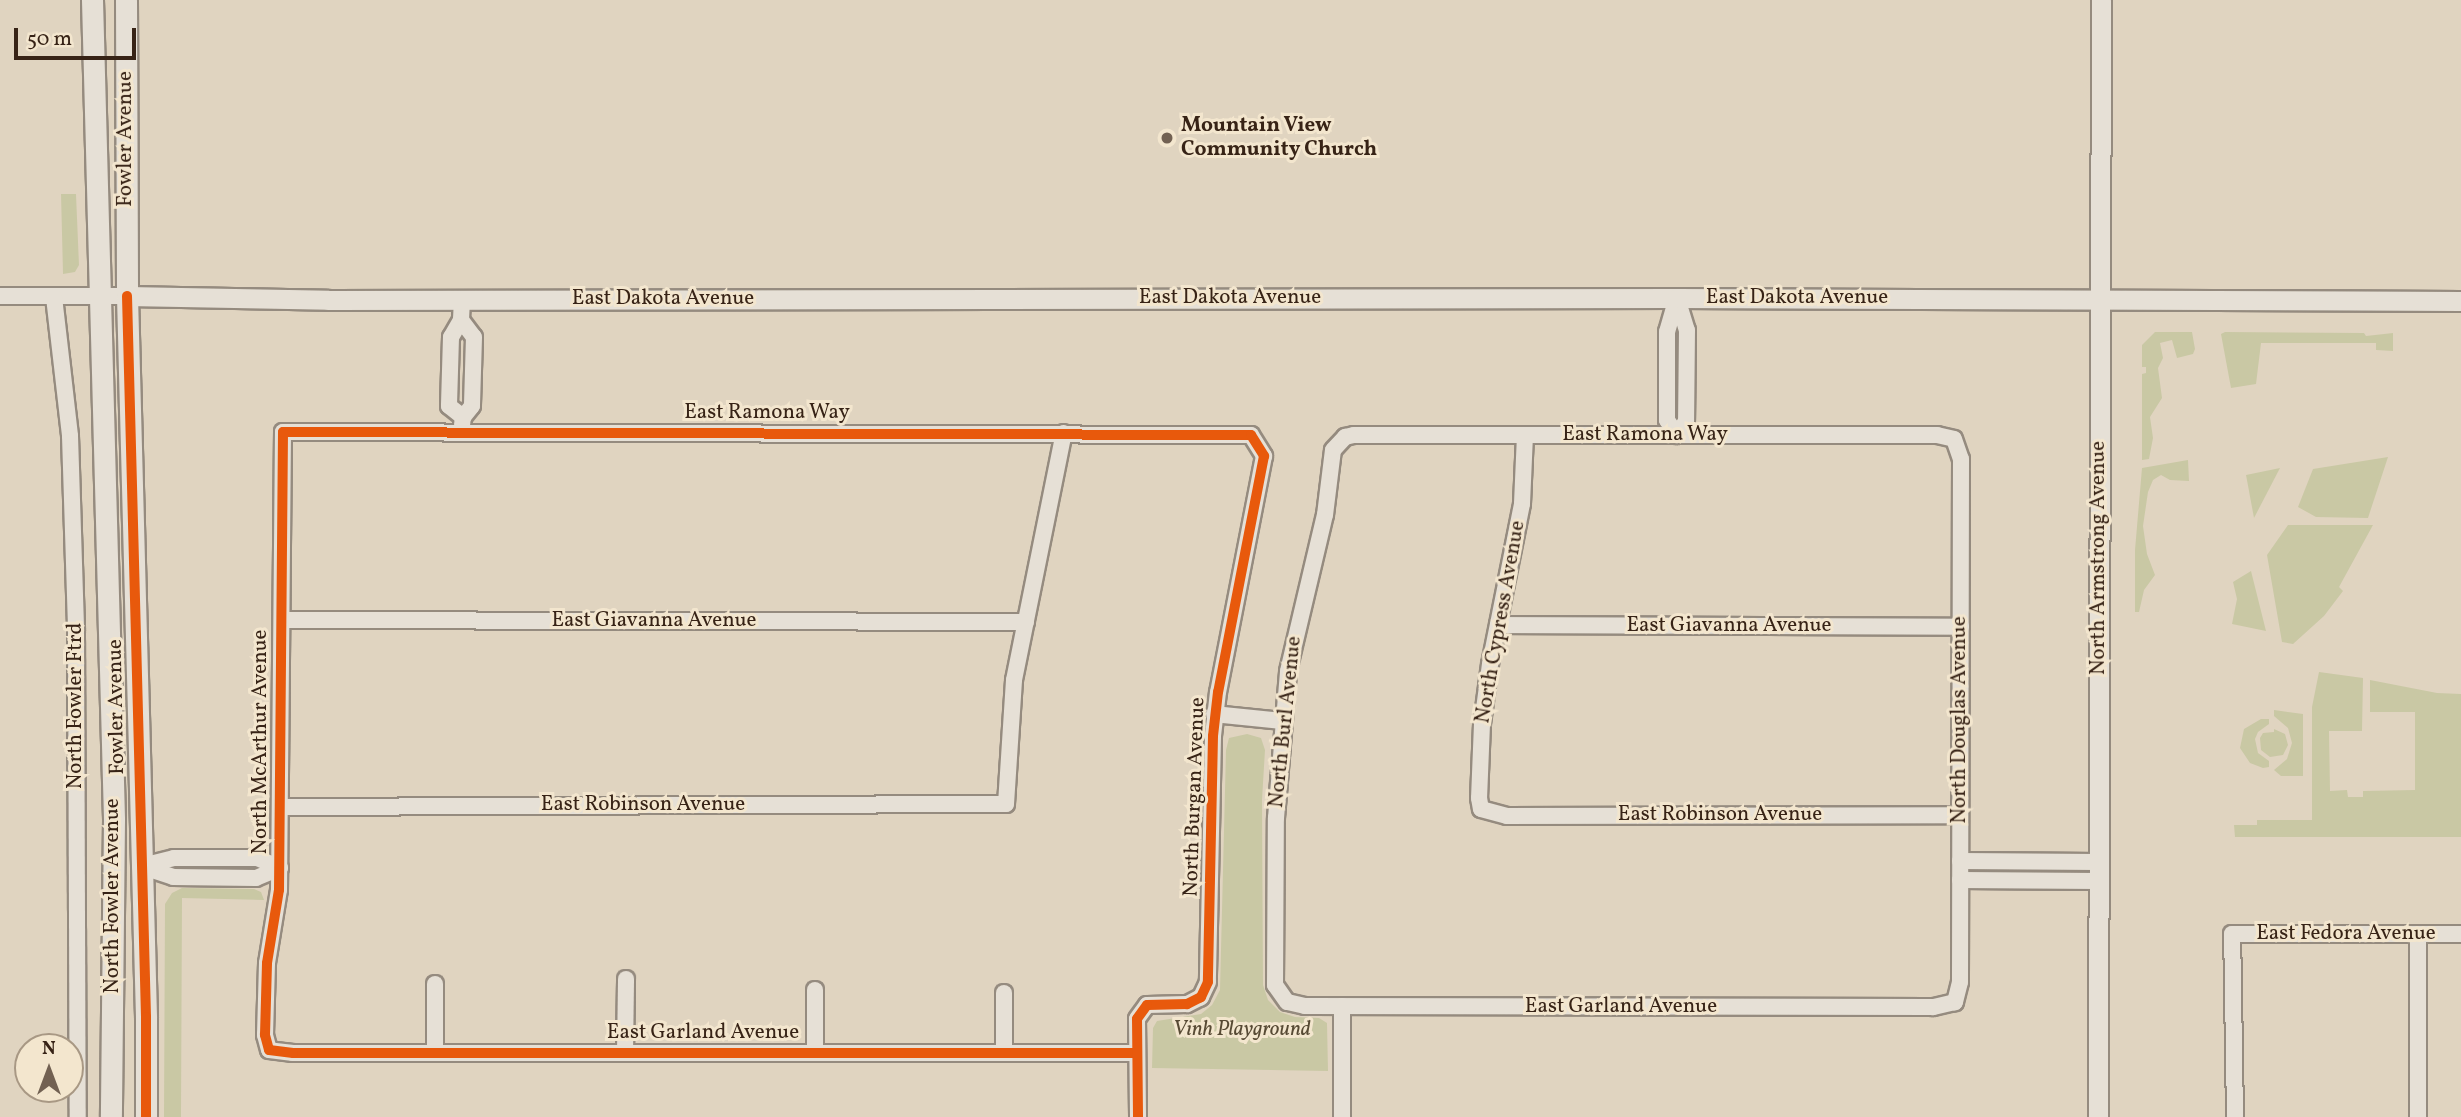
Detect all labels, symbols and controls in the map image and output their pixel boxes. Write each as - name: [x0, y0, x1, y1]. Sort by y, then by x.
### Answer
- scale bar: [18, 14, 140, 58]
- text: 50 m: [27, 25, 72, 54]
- street label: Fowler Avenue: [113, 71, 139, 207]
- place label: Mountain View Community Church: [1181, 113, 1378, 163]
- marker: Mountain View Community Church: [1159, 130, 1175, 146]
- street label: East Dakota Avenue: [1139, 285, 1321, 311]
- street label: East Dakota Avenue: [1706, 285, 1888, 311]
- street label: East Dakota Avenue: [572, 286, 754, 312]
- street label: East Ramona Way: [684, 400, 850, 426]
- street label: East Ramona Way: [1562, 422, 1728, 448]
- street label: North Armstrong Avenue: [2086, 441, 2112, 675]
- street label: North Cypress Avenue: [1471, 519, 1531, 725]
- street label: East Giavanna Avenue: [551, 608, 757, 634]
- street label: East Giavanna Avenue: [1626, 613, 1832, 639]
- street label: North Douglas Avenue: [1947, 616, 1973, 824]
- street label: North Fowler Ftrd: [63, 623, 89, 789]
- street label: North McArthur Avenue: [248, 629, 274, 855]
- street label: North Burl Avenue: [1264, 635, 1308, 809]
- street label: Fowler Avenue: [103, 639, 131, 775]
- street label: North Burgan Avenue: [1179, 697, 1211, 897]
- street label: East Robinson Avenue: [541, 792, 745, 818]
- street label: North Fowler Avenue: [100, 798, 126, 994]
- street label: East Robinson Avenue: [1618, 802, 1822, 828]
- street label: East Fedora Avenue: [2256, 921, 2436, 947]
- street label: East Garland Avenue: [1525, 994, 1717, 1020]
- park label: Vinh Playground: [1173, 1017, 1311, 1043]
- street label: East Garland Avenue: [607, 1020, 799, 1046]
- north arrow: [14, 1033, 84, 1103]
- text: N: [42, 1036, 56, 1062]

